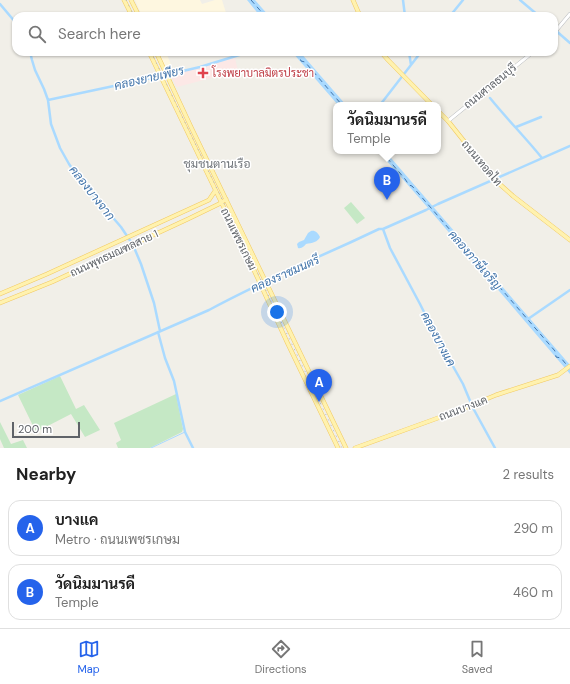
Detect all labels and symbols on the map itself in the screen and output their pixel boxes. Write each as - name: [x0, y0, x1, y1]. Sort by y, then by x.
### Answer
- street label: ถนนศาลธนบุรี: [460, 60, 521, 113]
- water label: คลองยายเพียร: [112, 62, 187, 94]
- place label: โรงพยาบาลมิตรประชา: [211, 65, 314, 80]
- marker: โรงพยาบาลมิตรประชา: [197, 67, 209, 79]
- street label: ถนนเทอดไท: [459, 137, 506, 189]
- district label: ชุมชนตานเรือ: [184, 156, 250, 173]
- water label: คลองบางจาก: [66, 162, 118, 224]
- pin: B: [374, 167, 400, 200]
- street label: ถนนเพชรเกษม: [218, 206, 260, 272]
- street label: ถนนพุทธมณฑลสาย 1: [68, 226, 161, 281]
- water label: คลองภาษีเจริญ: [445, 227, 505, 293]
- water label: คลองราชมนตรี: [248, 251, 323, 296]
- your location: [267, 302, 287, 322]
- water label: คลองบางแค: [417, 309, 459, 369]
- pin: A: [306, 369, 332, 402]
- street label: ถนนบางแค: [437, 392, 489, 424]
- scale bar: [12, 420, 80, 439]

